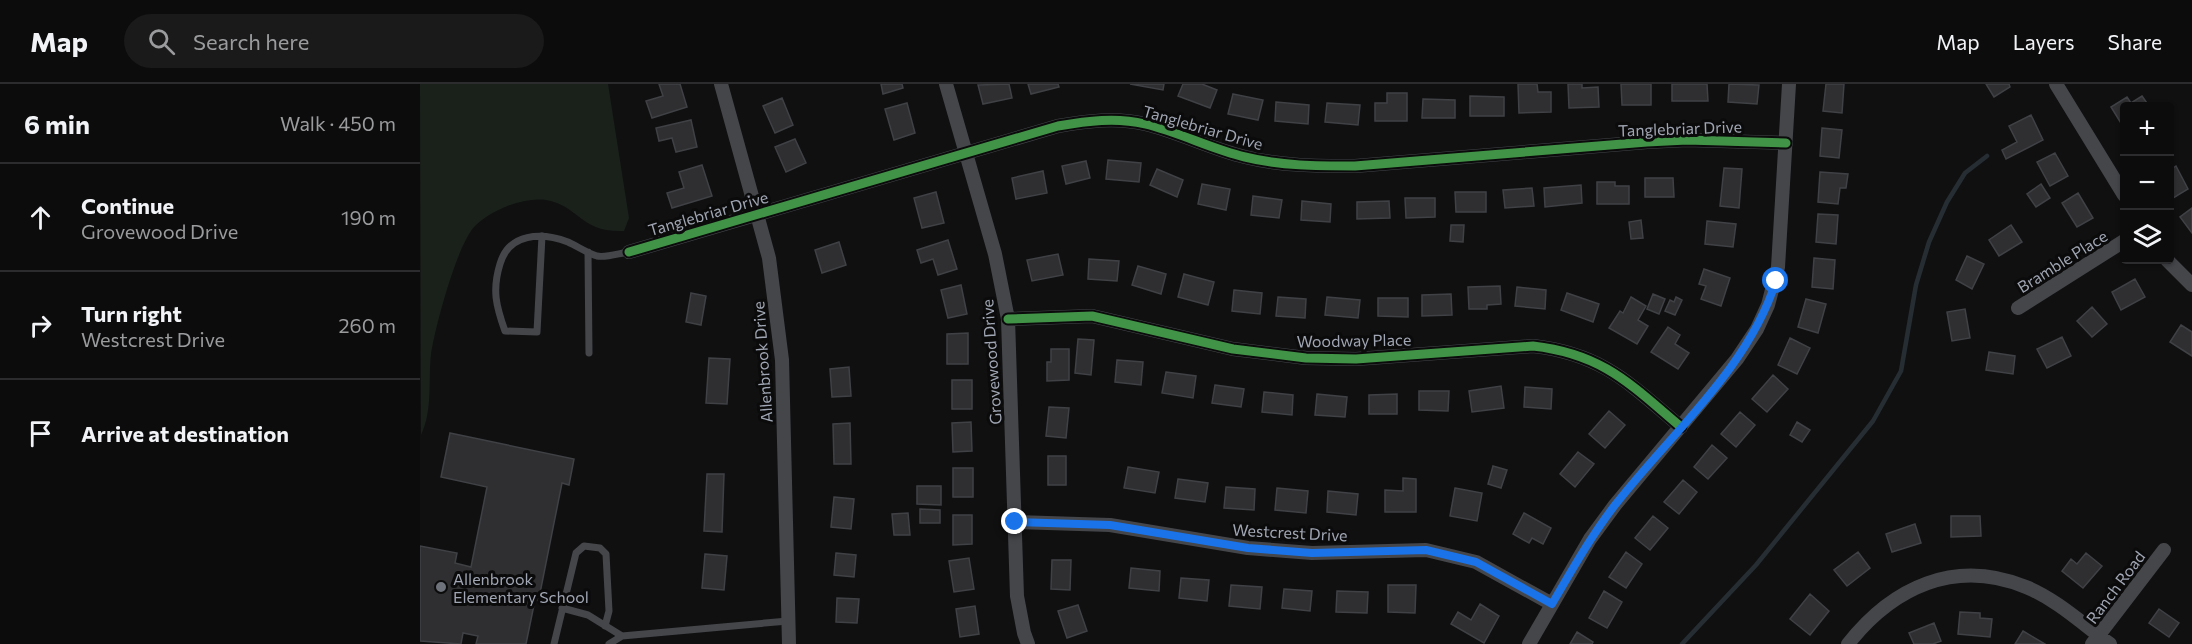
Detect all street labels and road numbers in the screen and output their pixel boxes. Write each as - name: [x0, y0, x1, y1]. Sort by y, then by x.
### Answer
- street label: Tanglebriar Drive: [1141, 101, 1265, 153]
- street label: Tanglebriar Drive: [1618, 116, 1742, 140]
- street label: Tanglebriar Drive: [646, 187, 770, 239]
- street label: Bramble Place: [2013, 226, 2111, 296]
- street label: Grovewood Drive: [977, 299, 1005, 425]
- street label: Allenbrook Drive: [748, 301, 776, 423]
- street label: Woodway Place: [1297, 330, 1411, 350]
- street label: Westcrest Drive: [1232, 519, 1348, 545]
- street label: Ranch Road: [2082, 547, 2148, 627]

